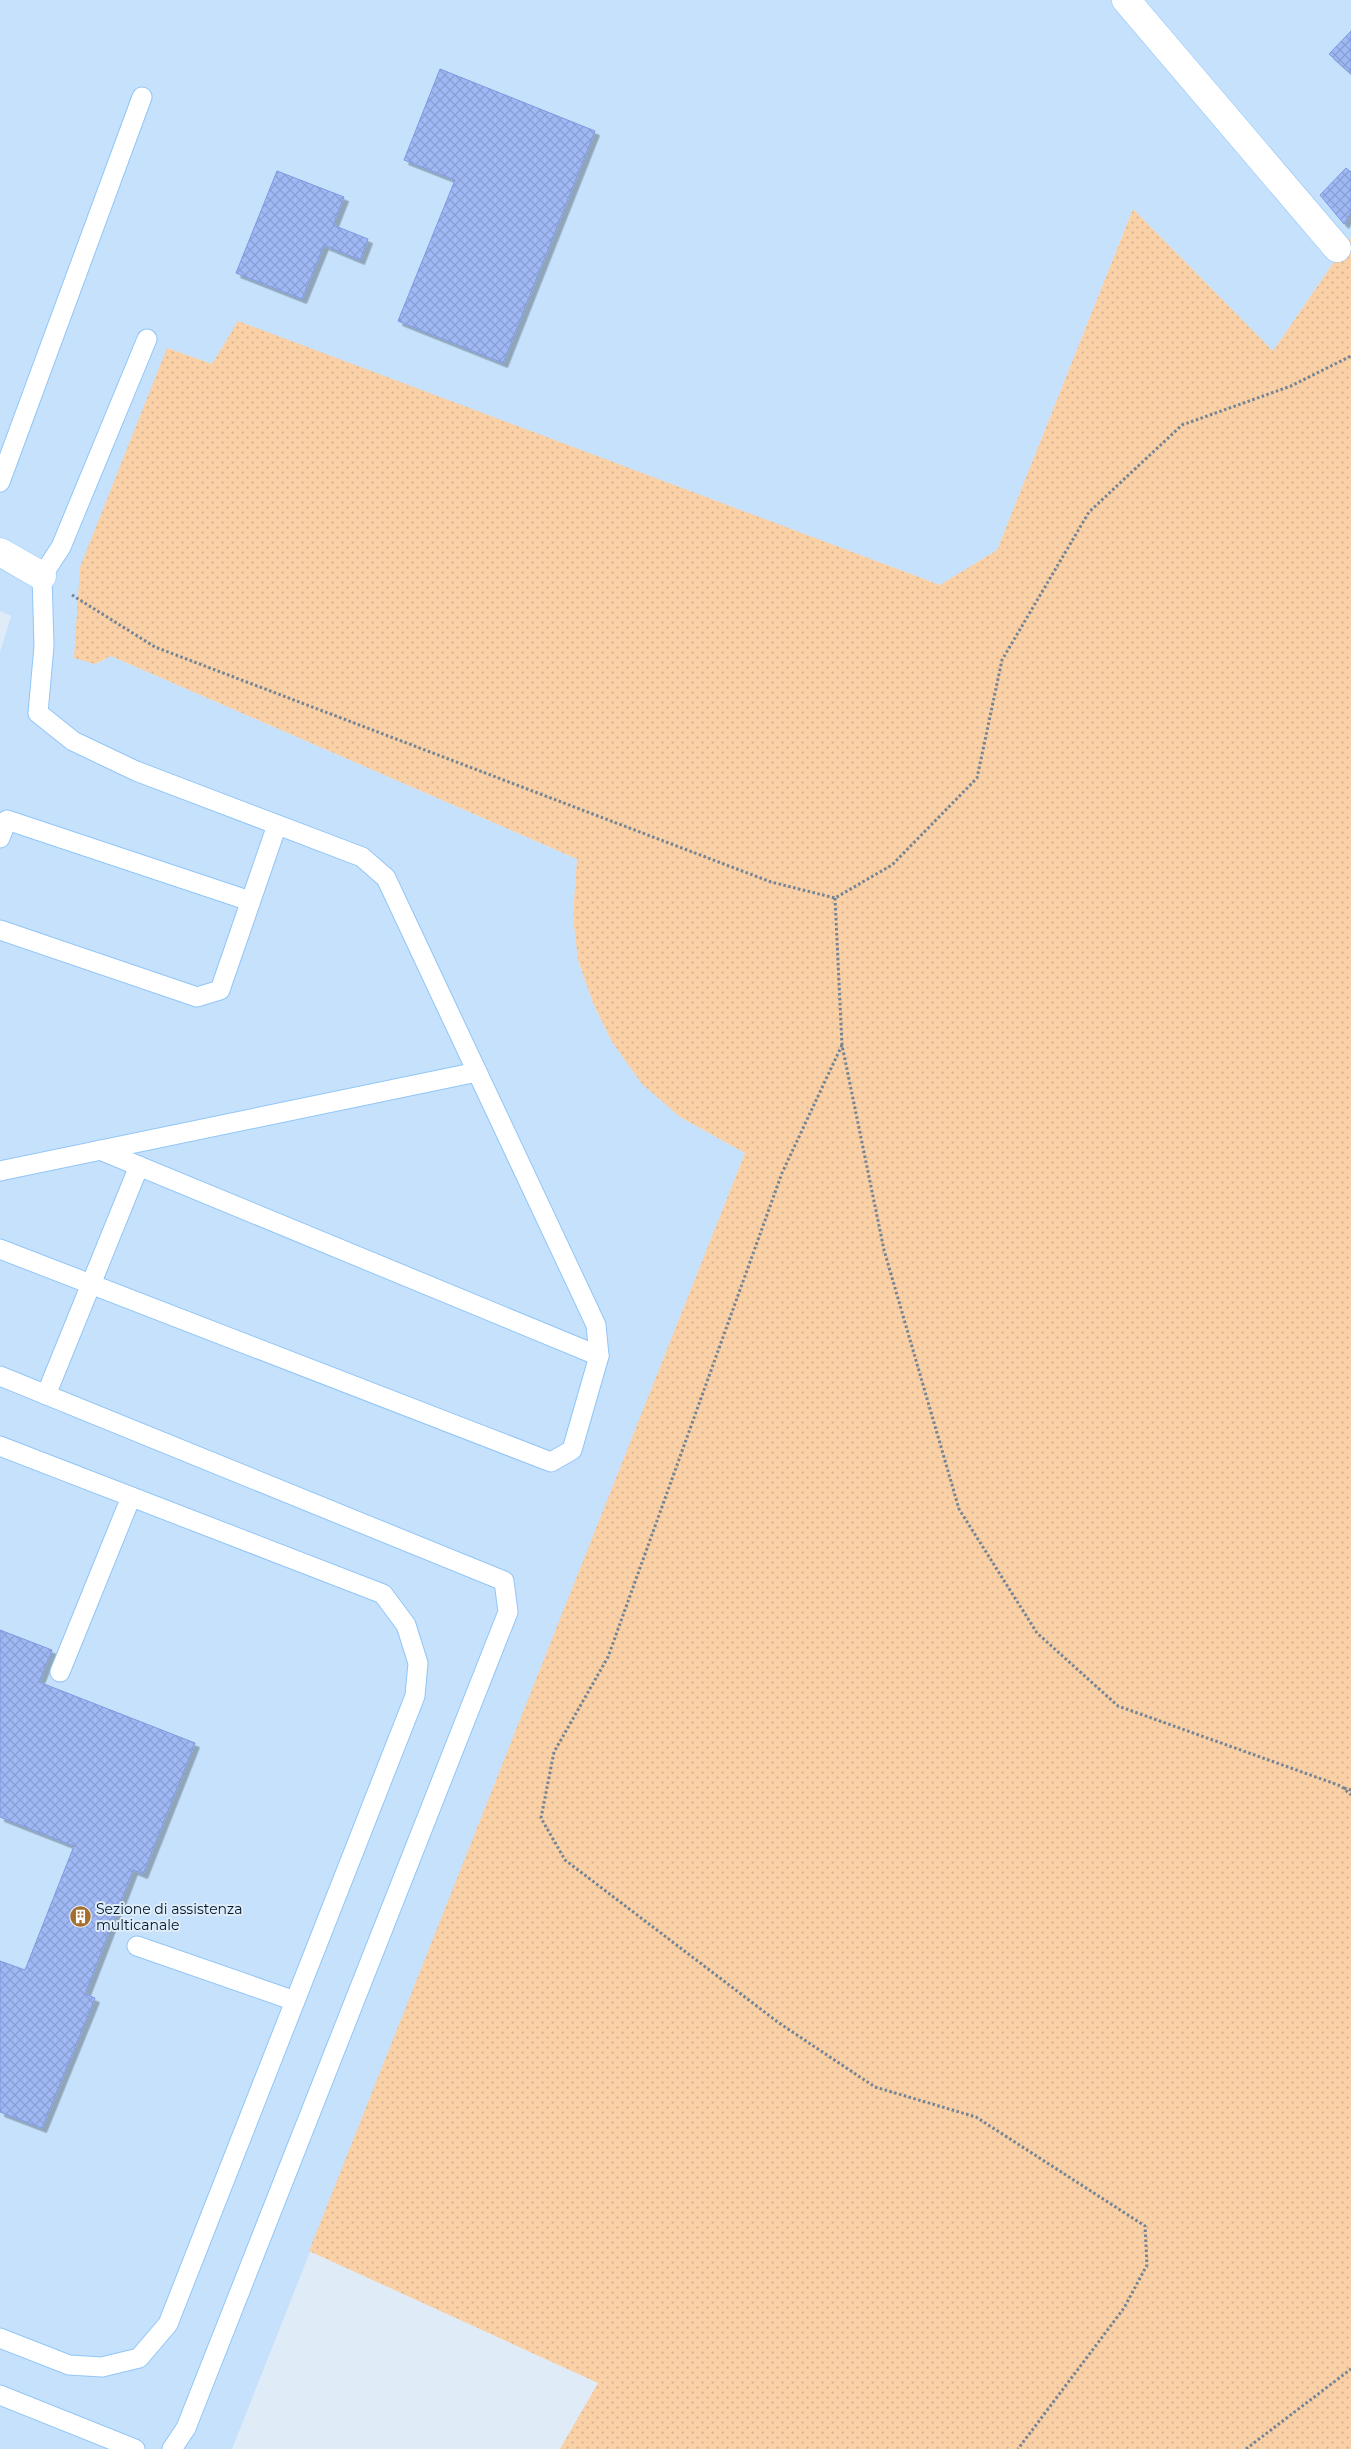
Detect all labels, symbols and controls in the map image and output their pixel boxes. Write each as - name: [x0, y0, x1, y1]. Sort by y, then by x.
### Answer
- place label: Sezione di assistenza multicanale: [96, 1900, 242, 1934]
- building icon: Sezione di assistenza multicanale: [68, 1905, 92, 1929]

